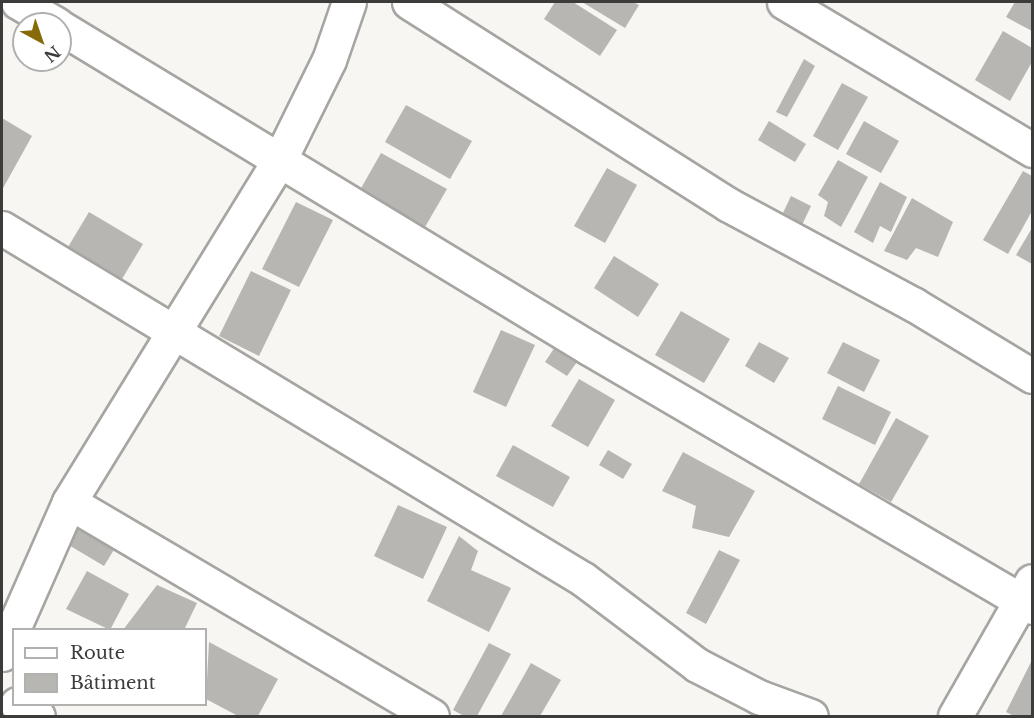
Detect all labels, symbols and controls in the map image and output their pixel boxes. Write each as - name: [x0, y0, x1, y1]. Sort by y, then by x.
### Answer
- north arrow: [12, 12, 72, 72]
- text: N: [40, 42, 64, 67]
- legend: [12, 628, 207, 706]
- text: Route: [70, 642, 125, 664]
- text: Bâtiment: [70, 672, 156, 694]

